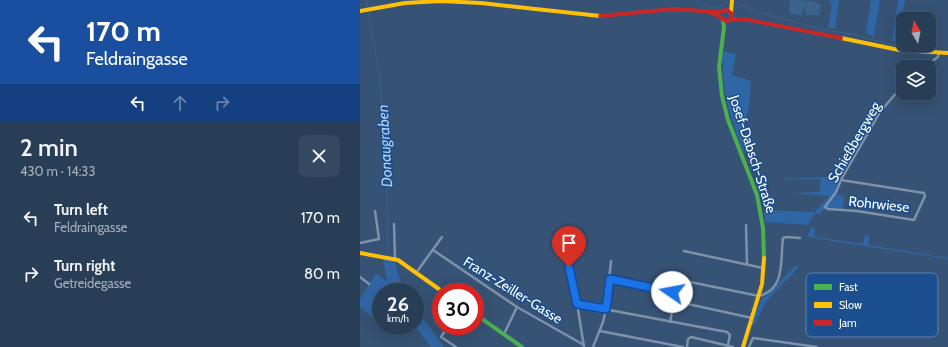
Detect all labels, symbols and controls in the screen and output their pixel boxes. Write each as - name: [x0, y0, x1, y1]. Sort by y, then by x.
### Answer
- north arrow: [896, 12, 936, 52]
- map controls: [896, 12, 936, 100]
- text: 170 m: [86, 14, 161, 48]
- icon: left: [20, 16, 72, 68]
- text: Feldraingasse: [86, 48, 188, 70]
- button: layers: [896, 60, 936, 100]
- icon: left: [127, 92, 149, 114]
- icon: ahead: [169, 92, 191, 114]
- icon: right: [211, 92, 233, 114]
- street label: Josef-Dabsch-Straße: [725, 92, 781, 215]
- street label: Schießbergweg: [824, 97, 885, 186]
- water label: Donaugraben: [374, 104, 396, 188]
- text: 2 min: [20, 133, 78, 162]
- button: close: [298, 135, 340, 177]
- text: 430 m · 14:33: [20, 163, 95, 179]
- street label: Rohrwiese: [848, 192, 910, 216]
- text: Turn left: [54, 201, 108, 219]
- icon: left: [20, 207, 42, 229]
- text: 170 m: [301, 209, 340, 227]
- text: Feldraingasse: [54, 219, 128, 235]
- pin: [552, 226, 586, 267]
- icon: arrive: [558, 232, 580, 254]
- street label: Franz-Zeiller-Gasse: [460, 252, 566, 328]
- text: Turn right: [54, 257, 115, 275]
- icon: right: [20, 263, 42, 285]
- text: 80 m: [304, 265, 340, 283]
- position arrow: [651, 271, 693, 313]
- legend: [806, 273, 938, 337]
- text: Getreidegasse: [54, 275, 131, 291]
- text: Fast: [839, 280, 858, 294]
- speed limit sign: 30: [432, 283, 484, 335]
- text: 26: [387, 292, 409, 316]
- text: Slow: [839, 298, 862, 312]
- text: km/h: [387, 312, 409, 325]
- text: Jam: [838, 316, 857, 330]

